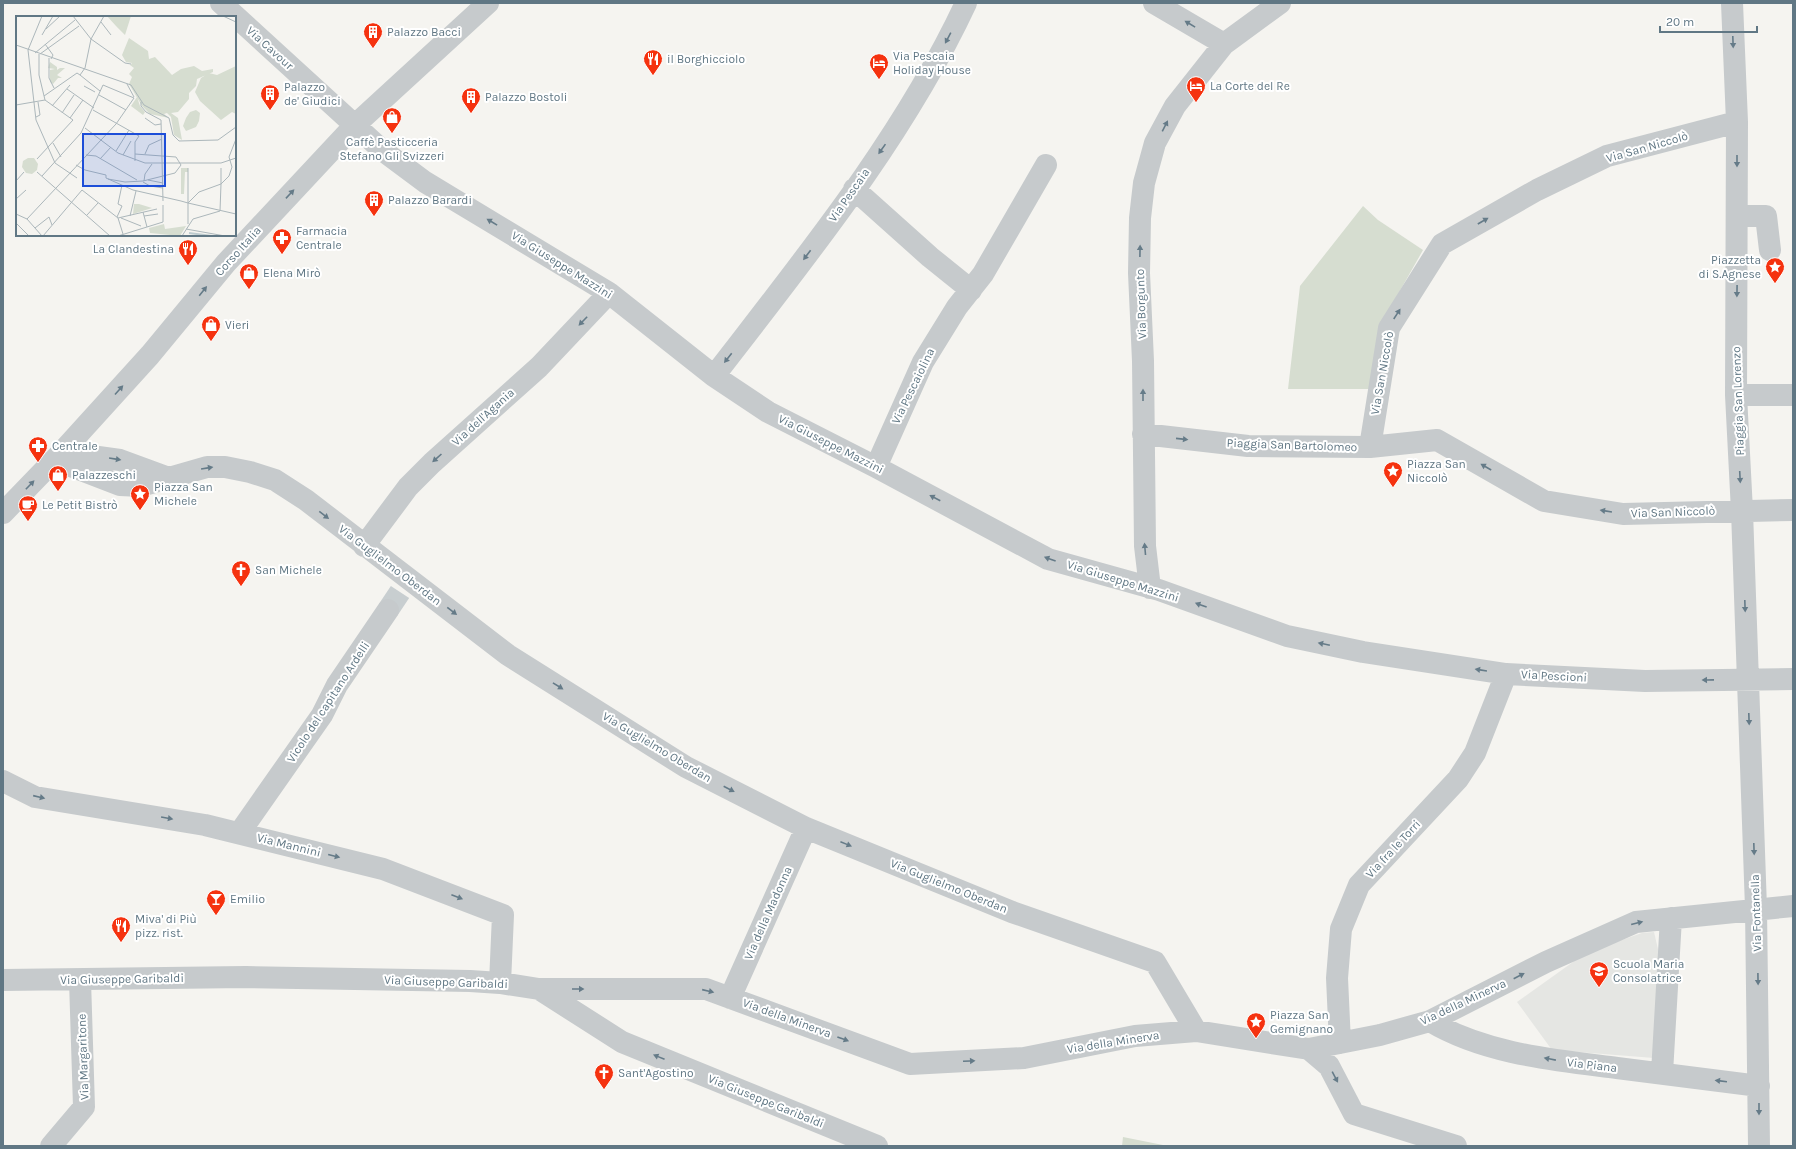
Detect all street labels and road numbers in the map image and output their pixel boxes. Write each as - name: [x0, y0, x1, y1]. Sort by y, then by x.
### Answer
- street label: Via Cavour: [244, 23, 297, 73]
- street label: Via San Niccolò: [1605, 129, 1689, 165]
- street label: Via Pescaia: [826, 166, 872, 224]
- street label: Corso Italia: [212, 223, 264, 279]
- street label: Via Giuseppe Mazzini: [509, 228, 615, 302]
- street label: Via Borgunto: [1133, 269, 1149, 339]
- street label: Via San Niccolò: [1368, 330, 1396, 416]
- street label: Via Pescaiolina: [889, 346, 937, 426]
- street label: Piaggia San Lorenzo: [1729, 346, 1747, 456]
- street label: Via dell'Agania: [449, 385, 517, 449]
- street label: Via Giuseppe Mazzini: [776, 411, 886, 477]
- street label: Piaggia San Bartolomeo: [1226, 436, 1358, 454]
- street label: Via San Niccolò: [1631, 504, 1715, 520]
- street label: Via Guglielmo Oberdan: [336, 522, 444, 608]
- street label: Via Giuseppe Mazzini: [1065, 557, 1181, 605]
- street label: Vicolo del capitano Ardelli: [284, 639, 372, 765]
- street label: Via Pescioni: [1521, 667, 1587, 685]
- street label: Via Guglielmo Oberdan: [600, 709, 714, 785]
- street label: Via fra le Torri: [1363, 817, 1423, 881]
- street label: Via Mannini: [256, 830, 322, 860]
- street label: Via Guglielmo Oberdan: [888, 856, 1010, 916]
- street label: Via della Madonna: [741, 864, 795, 962]
- street label: Via Fontanella: [1748, 874, 1764, 952]
- street label: Via Giuseppe Garibaldi: [60, 971, 184, 987]
- street label: Via Giuseppe Garibaldi: [384, 973, 508, 991]
- street label: Via della Minerva: [1418, 976, 1508, 1028]
- street label: Via della Minerva: [741, 995, 833, 1041]
- street label: Via Margaritone: [74, 1014, 92, 1100]
- street label: Via della Minerva: [1066, 1028, 1160, 1056]
- street label: Via Piana: [1566, 1055, 1618, 1075]
- street label: Via Giuseppe Garibaldi: [706, 1071, 826, 1131]

